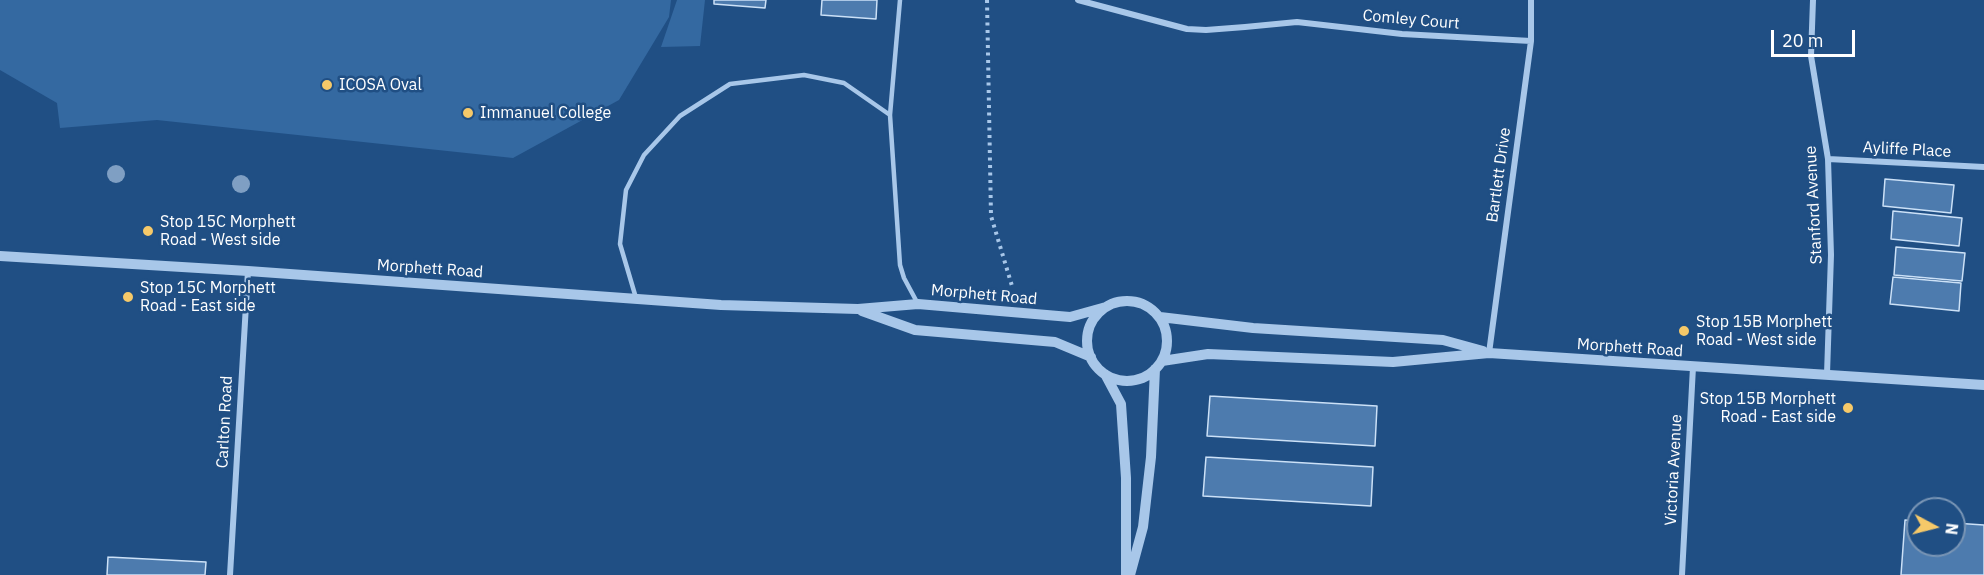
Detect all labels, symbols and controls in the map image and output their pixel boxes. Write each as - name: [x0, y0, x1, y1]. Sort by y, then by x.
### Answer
- street label: Comley Court: [1362, 6, 1460, 34]
- scale bar: [1774, 18, 1858, 56]
- text: 20 m: [1782, 29, 1824, 52]
- place label: ICOSA Oval: [339, 75, 422, 95]
- marker: ICOSA Oval: [320, 78, 334, 92]
- place label: Immanuel College: [480, 103, 611, 123]
- marker: Immanuel College: [461, 106, 475, 120]
- street label: Bartlett Drive: [1483, 126, 1515, 224]
- street label: Ayliffe Place: [1862, 138, 1952, 162]
- street label: Stanford Avenue: [1801, 145, 1827, 265]
- place label: Stop 15C Morphett Road - West side: [160, 212, 296, 250]
- marker: Stop 15C Morphett Road - West side: [141, 224, 155, 238]
- street label: Morphett Road: [376, 256, 484, 282]
- place label: Stop 15C Morphett Road - East side: [140, 278, 276, 316]
- street label: Morphett Road: [930, 281, 1038, 309]
- marker: Stop 15C Morphett Road - East side: [121, 290, 135, 304]
- place label: Stop 15B Morphett Road - West side: [1696, 312, 1832, 350]
- marker: Stop 15B Morphett Road - West side: [1677, 324, 1691, 338]
- street label: Morphett Road: [1576, 335, 1684, 361]
- street label: Carlton Road: [213, 375, 237, 469]
- place label: Stop 15B Morphett Road - East side: [1700, 389, 1836, 427]
- marker: Stop 15B Morphett Road - East side: [1841, 401, 1855, 415]
- street label: Victoria Avenue: [1661, 414, 1687, 526]
- north arrow: [1906, 497, 1966, 557]
- text: N: [1941, 522, 1963, 536]

